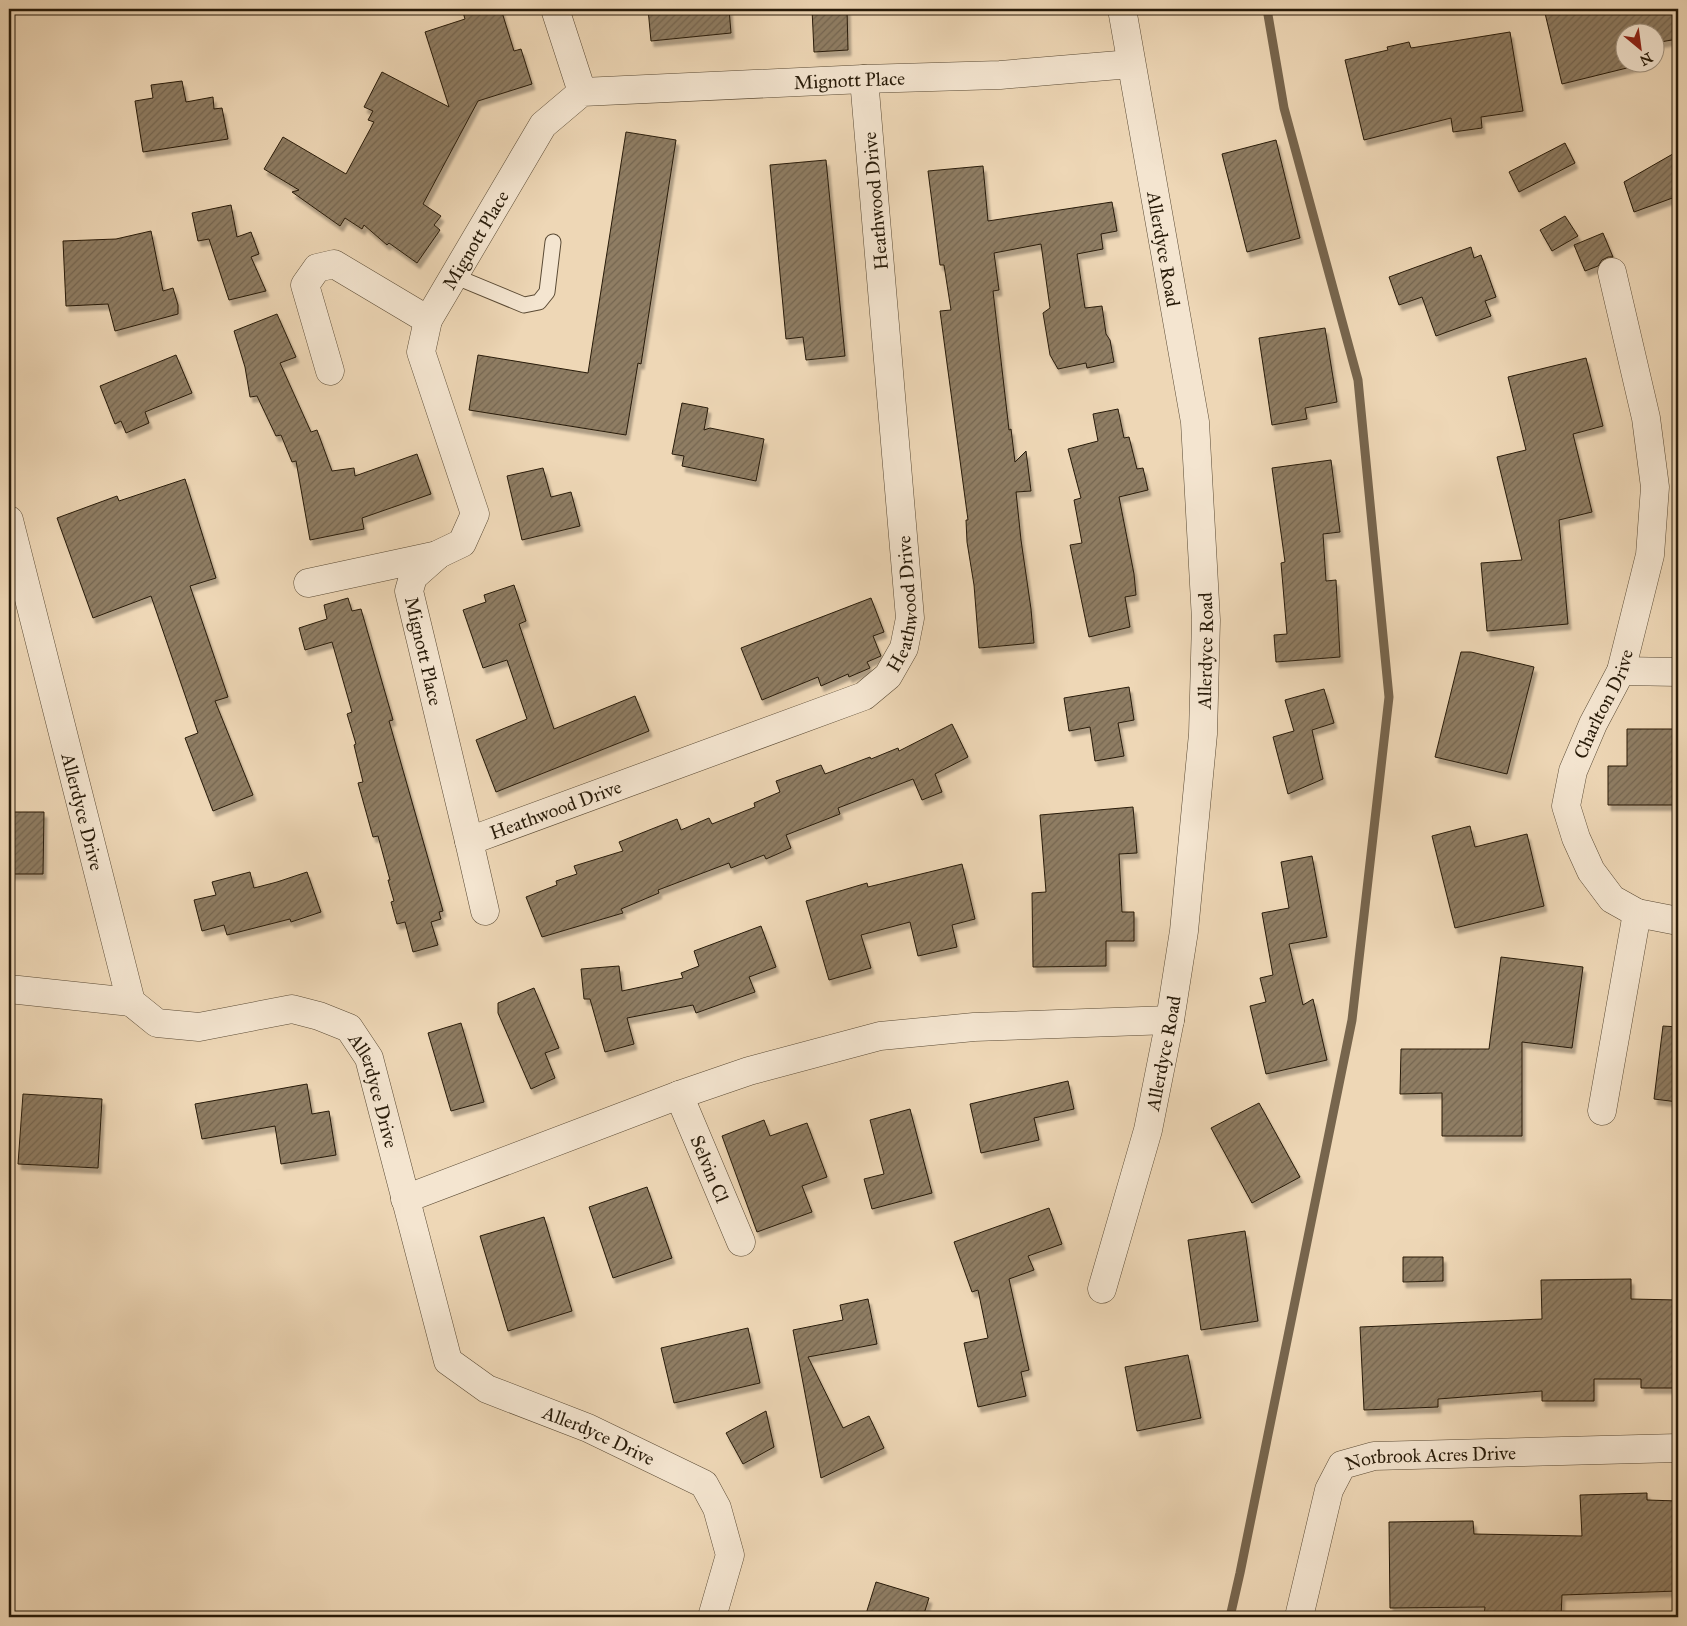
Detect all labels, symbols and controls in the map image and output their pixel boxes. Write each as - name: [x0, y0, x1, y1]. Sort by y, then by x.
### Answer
- north arrow: [1614, 22, 1664, 72]
- text: N: [1637, 49, 1655, 69]
- street label: Mignott Place: [793, 67, 905, 94]
- street label: Heathwood Drive: [858, 131, 893, 271]
- street label: Mignott Place: [438, 186, 514, 294]
- street label: Allerdyce Road: [1142, 189, 1185, 309]
- street label: Heathwood Drive: [882, 535, 923, 676]
- street label: Allerdyce Road: [1193, 591, 1218, 710]
- street label: Mignott Place: [399, 594, 447, 708]
- street label: Charlton Drive: [1569, 647, 1638, 762]
- street label: Allerdyce Drive: [56, 750, 108, 873]
- street label: Heathwood Drive: [486, 775, 625, 844]
- street label: Allerdyce Road: [1141, 993, 1186, 1114]
- street label: Allerdyce Drive: [343, 1028, 403, 1150]
- street label: Selvin Cl: [685, 1132, 734, 1207]
- street label: Allerdyce Drive: [539, 1400, 658, 1471]
- street label: Norbrook Acres Drive: [1342, 1441, 1516, 1476]

